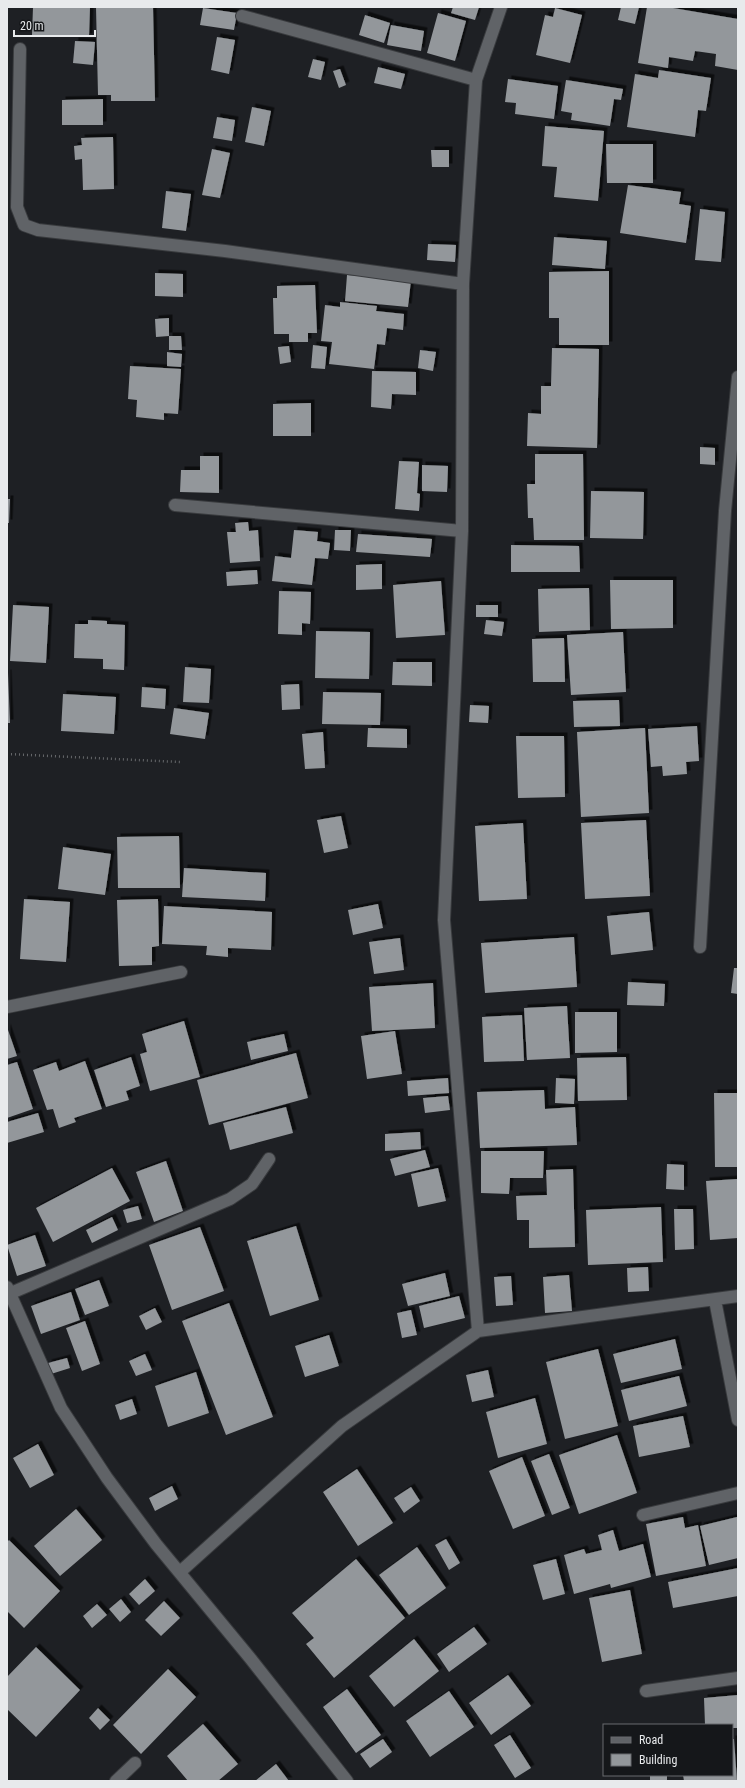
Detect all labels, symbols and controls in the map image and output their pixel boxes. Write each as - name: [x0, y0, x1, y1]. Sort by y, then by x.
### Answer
- scale bar: [14, 12, 95, 38]
- text: 20 m: [20, 19, 44, 33]
- legend: [603, 1724, 733, 1776]
- text: Road: [639, 1733, 663, 1747]
- text: Building: [639, 1753, 677, 1767]

